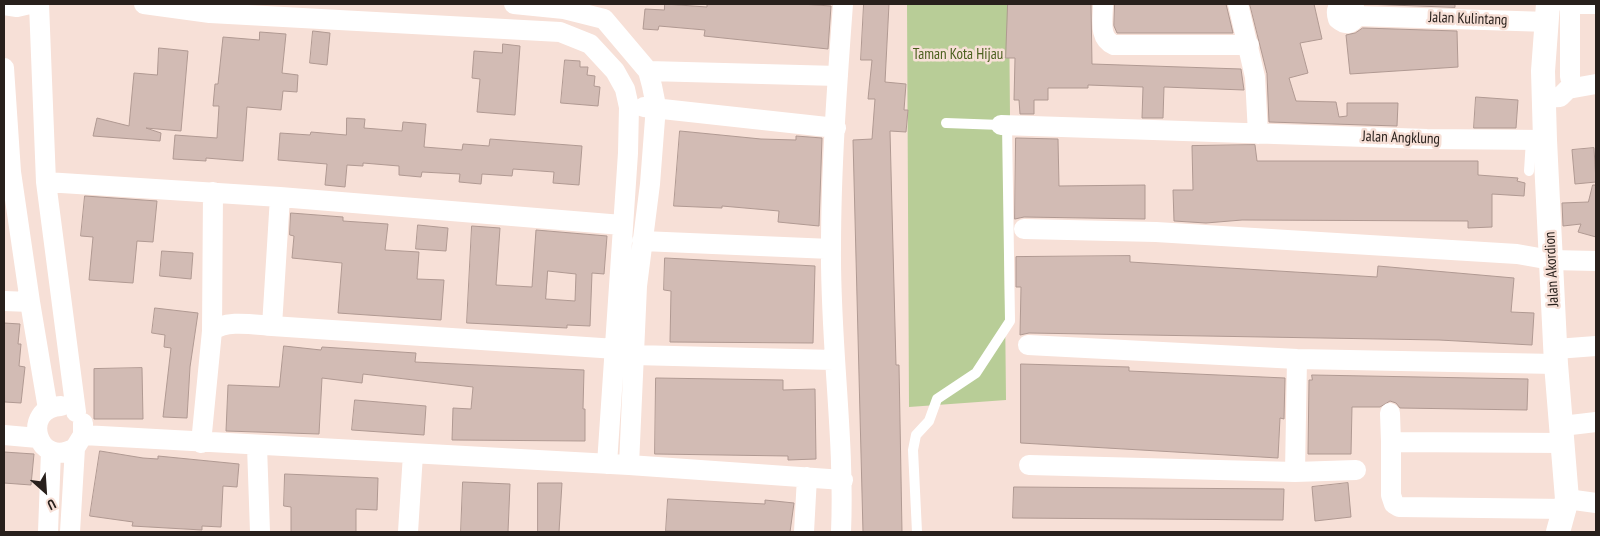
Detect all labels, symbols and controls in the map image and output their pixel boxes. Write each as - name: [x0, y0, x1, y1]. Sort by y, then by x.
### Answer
- street label: Jalan Kulintang: [1428, 9, 1508, 29]
- park label: Taman Kota Hijau: [913, 46, 1003, 64]
- street label: Jalan Angklung: [1362, 128, 1440, 148]
- street label: Jalan Akordion: [1541, 231, 1563, 307]
- north arrow: [20, 466, 70, 516]
- text: U: [44, 495, 59, 514]

